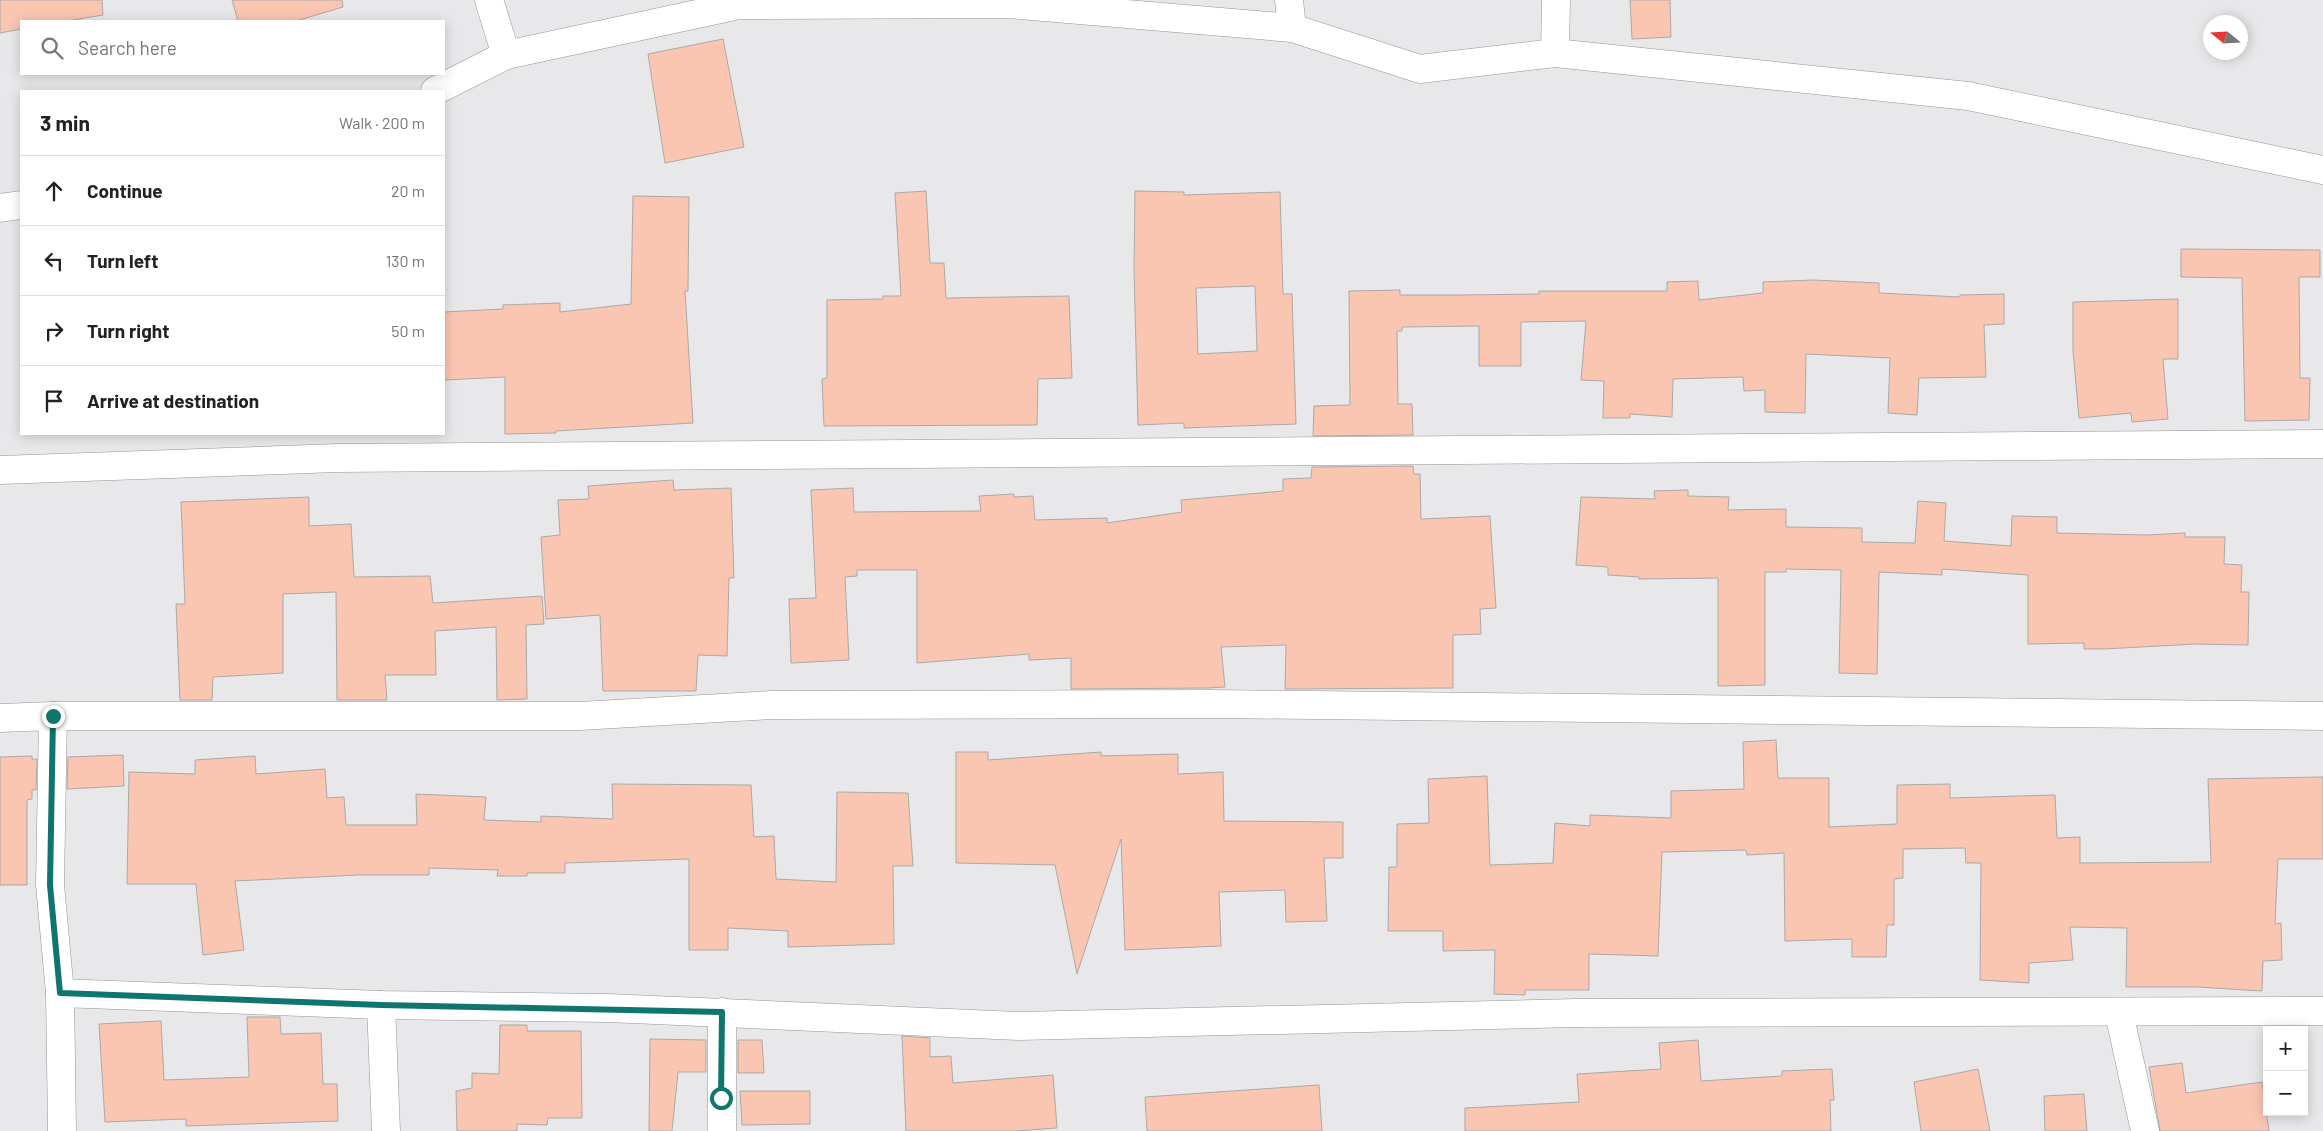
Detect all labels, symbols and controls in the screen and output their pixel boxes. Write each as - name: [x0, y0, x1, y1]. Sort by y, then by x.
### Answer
- north arrow: [2203, 15, 2248, 60]
- search box: [20, 20, 445, 75]
- icon: search: [38, 34, 66, 62]
- text: Search here: [78, 36, 177, 59]
- text: 3 min: [40, 110, 90, 135]
- text: Walk · 200 m: [339, 113, 425, 132]
- icon: ahead: [40, 177, 68, 205]
- text: Continue: [87, 179, 163, 202]
- text: 20 m: [391, 181, 425, 200]
- icon: left: [40, 247, 68, 275]
- text: Turn left: [87, 249, 158, 272]
- text: 130 m: [386, 251, 425, 270]
- icon: right: [40, 317, 68, 345]
- text: Turn right: [87, 319, 169, 342]
- text: 50 m: [391, 321, 425, 340]
- icon: arrive: [40, 387, 68, 415]
- text: Arrive at destination: [87, 389, 259, 412]
- route end: [42, 705, 65, 728]
- map controls: [2263, 1026, 2308, 1116]
- button: +: [2263, 1026, 2308, 1071]
- button: −: [2263, 1071, 2308, 1116]
- route start: [710, 1087, 733, 1110]

